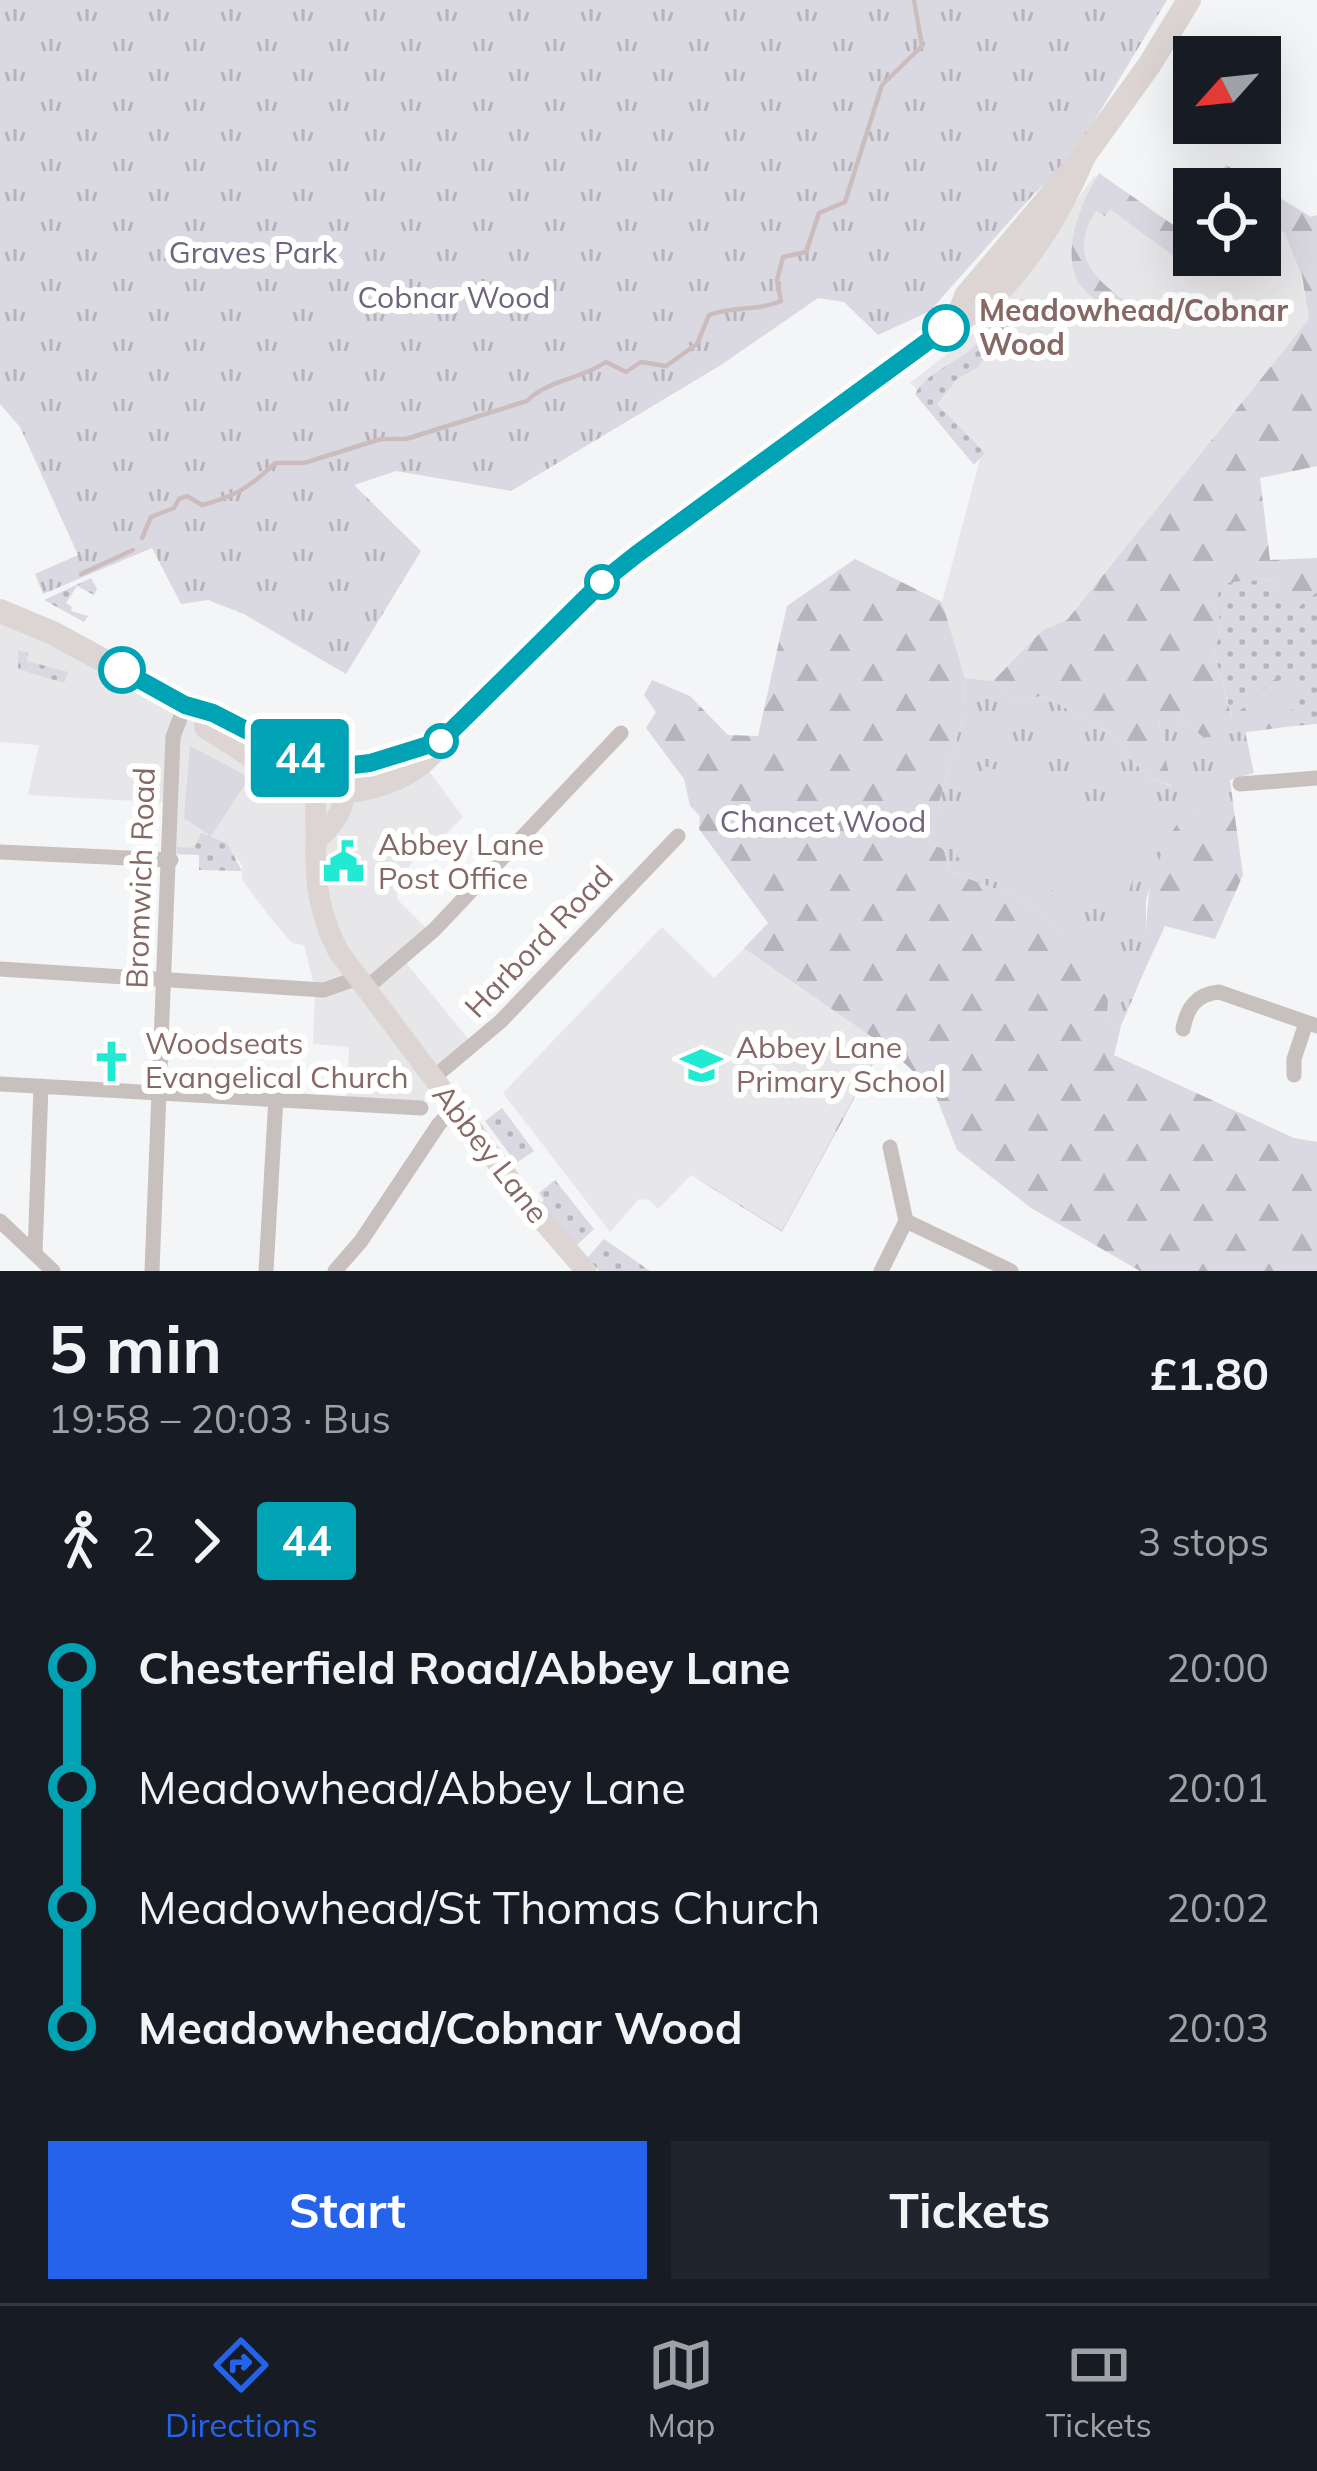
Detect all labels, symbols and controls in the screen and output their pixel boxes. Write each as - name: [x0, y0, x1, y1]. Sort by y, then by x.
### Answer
- north arrow: [1173, 36, 1281, 144]
- map controls: [1173, 36, 1281, 276]
- button: locate: [1173, 168, 1281, 276]
- park label: Graves Park: [169, 233, 338, 271]
- park label: Cobnar Wood: [358, 278, 550, 316]
- place label: Meadowhead/Cobnar Wood: [979, 291, 1288, 363]
- marker: Meadowhead/Cobnar Wood: [924, 306, 968, 350]
- unlabelled marker: [586, 566, 618, 598]
- unlabelled marker: [100, 648, 144, 692]
- line badge: 44: [246, 719, 354, 797]
- unlabelled marker: [425, 725, 457, 757]
- text: 44: [275, 731, 325, 784]
- street label: Bromwich Road: [117, 767, 163, 989]
- park label: Chancet Wood: [720, 802, 926, 840]
- place label: Abbey Lane Post Office: [378, 825, 544, 897]
- public building icon: Abbey Lane Post Office: [321, 839, 367, 885]
- street label: Harbord Road: [456, 857, 620, 1025]
- place label: Woodseats Evangelical Church: [145, 1024, 409, 1096]
- place label: Abbey Lane Primary School: [736, 1028, 946, 1100]
- church icon: Woodseats Evangelical Church: [88, 1038, 134, 1084]
- school or university icon: Abbey Lane Primary School: [679, 1042, 725, 1088]
- street label: Abbey Lane: [425, 1076, 557, 1231]
- text: 5 min: [48, 1307, 222, 1390]
- text: £1.80: [1150, 1345, 1269, 1401]
- text: 19:58 – 20:03 · Bus: [48, 1394, 391, 1443]
- icon: walk: [48, 1508, 114, 1574]
- icon: forward: [173, 1508, 239, 1574]
- text: 44: [281, 1514, 332, 1567]
- text: 2: [132, 1517, 155, 1566]
- text: 3 stops: [1138, 1517, 1269, 1566]
- text: Chesterfield Road/Abbey Lane: [138, 1639, 791, 1695]
- text: 20:00: [1167, 1643, 1269, 1692]
- text: Meadowhead/Abbey Lane: [138, 1759, 686, 1815]
- text: 20:01: [1167, 1763, 1269, 1812]
- text: Meadowhead/St Thomas Church: [138, 1879, 820, 1935]
- text: 20:02: [1167, 1883, 1269, 1932]
- text: Meadowhead/Cobnar Wood: [138, 1999, 743, 2055]
- text: 20:03: [1167, 2003, 1269, 2052]
- button: Start: [48, 2141, 647, 2279]
- button: Tickets: [671, 2141, 1269, 2279]
- tab: Directions: [165, 2332, 318, 2445]
- tab: Map: [648, 2332, 715, 2445]
- tab: Tickets: [1045, 2332, 1152, 2445]

